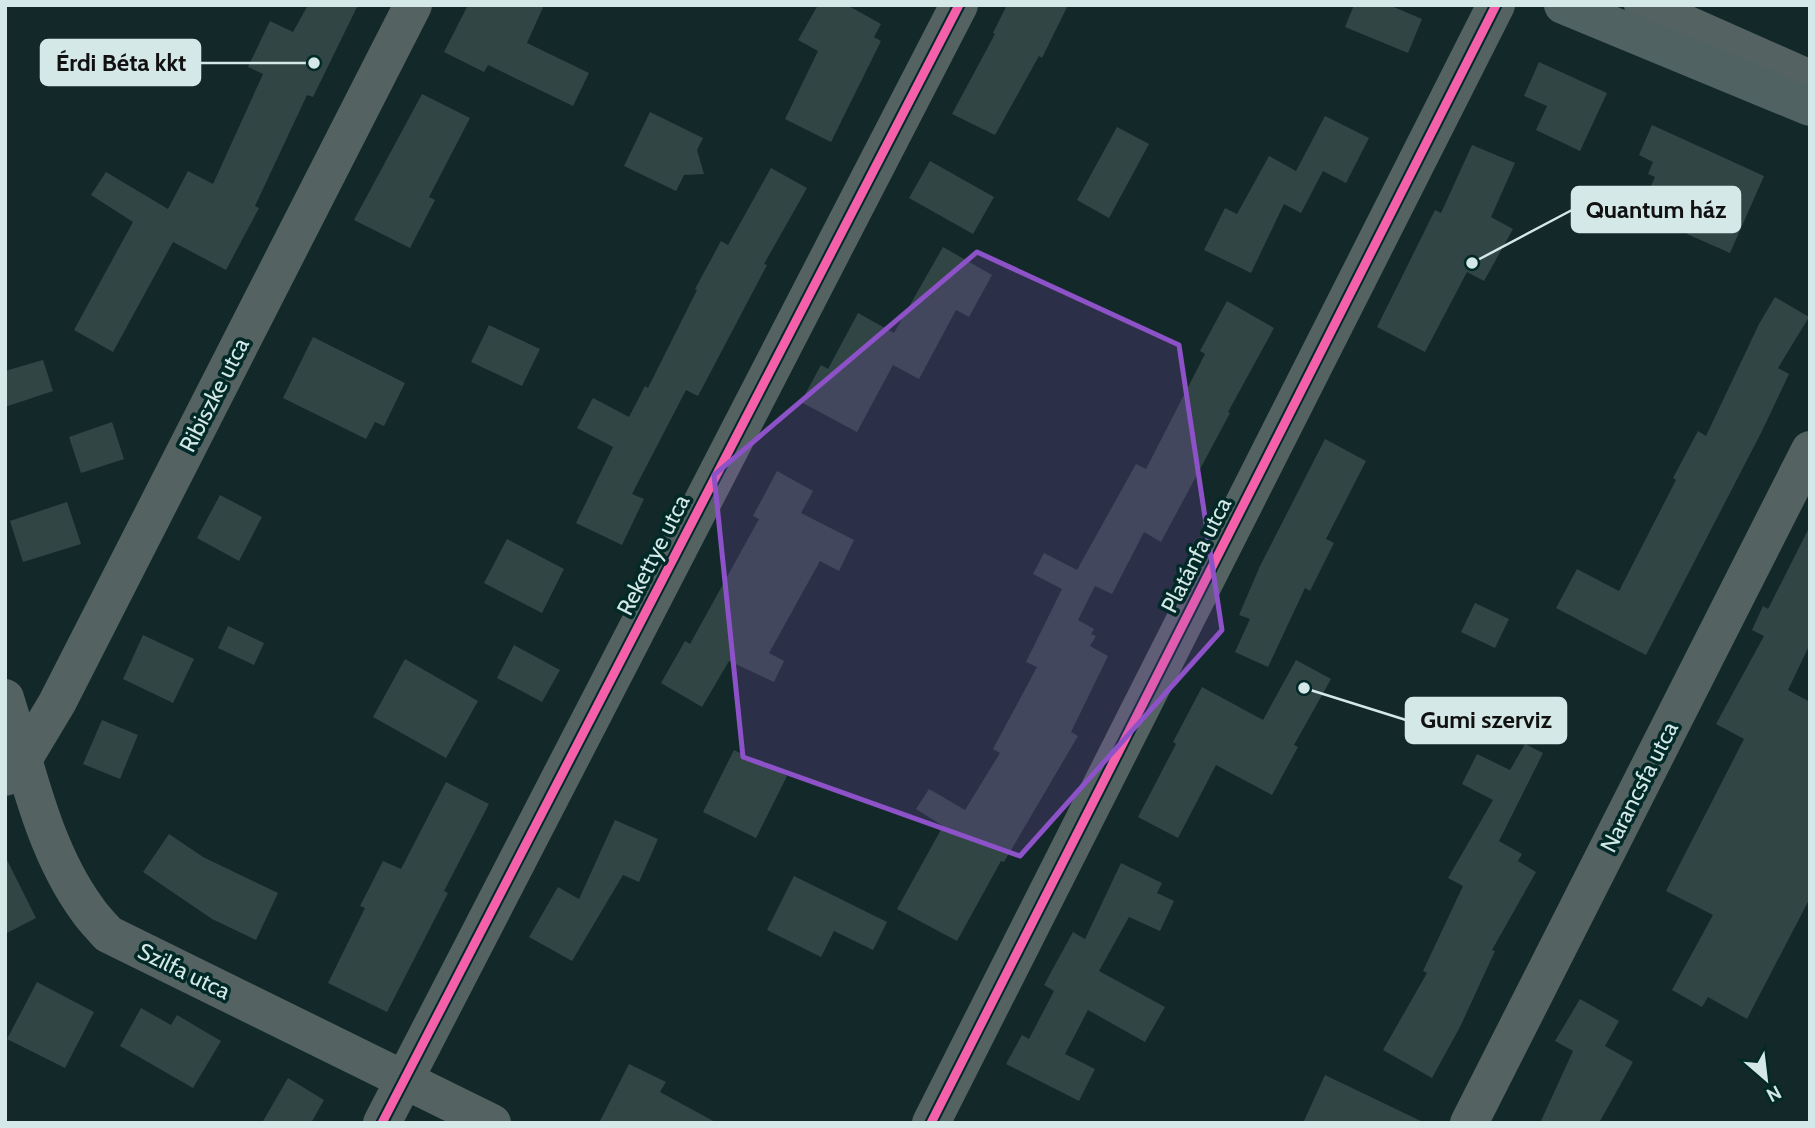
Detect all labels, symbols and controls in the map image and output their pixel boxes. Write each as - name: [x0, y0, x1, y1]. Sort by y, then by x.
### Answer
- callout: Érdi Béta kkt: [41, 40, 200, 85]
- text: Érdi Béta kkt: [56, 48, 186, 77]
- callout: Quantum ház: [1572, 187, 1740, 232]
- text: Quantum ház: [1586, 195, 1726, 224]
- street label: Ribiszke utca: [173, 333, 255, 457]
- street label: Rekettye utca: [611, 490, 695, 620]
- street label: Platánfa utca: [1155, 493, 1237, 617]
- callout: Gumi szerviz: [1406, 698, 1566, 743]
- text: Gumi szerviz: [1420, 705, 1552, 734]
- street label: Narancsfa utca: [1594, 717, 1684, 857]
- street label: Szilfa utca: [133, 937, 235, 1005]
- north arrow: [1731, 1044, 1801, 1114]
- text: N: [1762, 1080, 1785, 1107]

